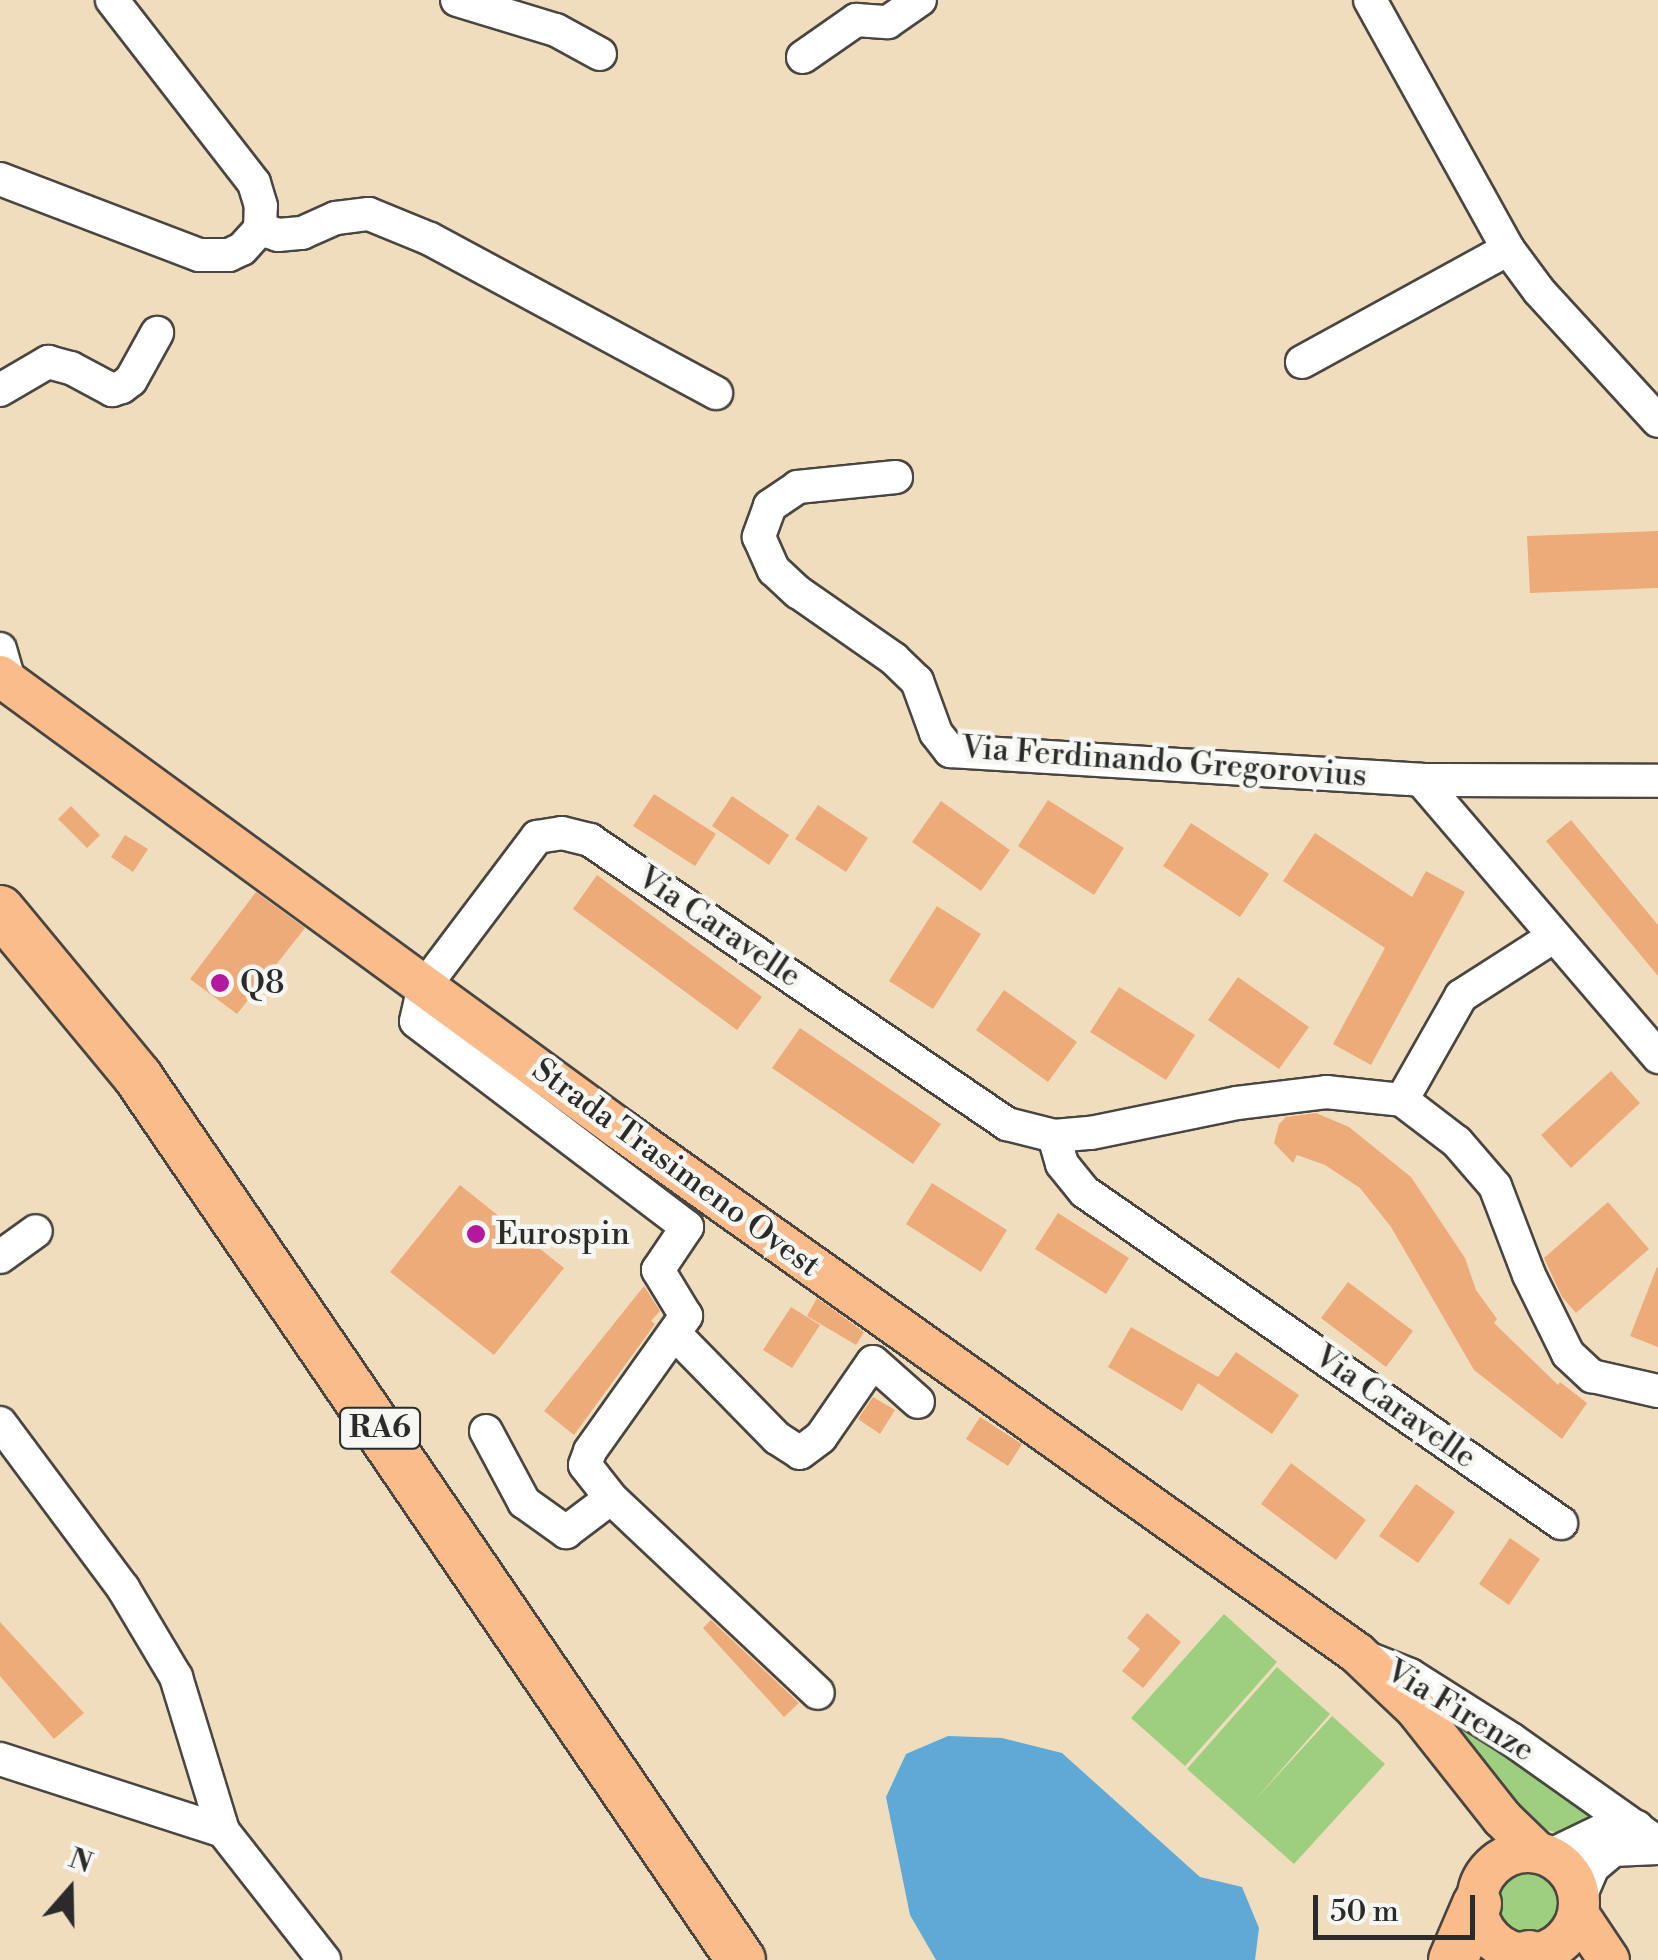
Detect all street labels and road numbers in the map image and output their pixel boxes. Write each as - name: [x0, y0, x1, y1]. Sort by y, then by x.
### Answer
- street label: Via Ferdinando Gregorovius: [960, 729, 1368, 795]
- street label: Via Caravelle: [630, 858, 808, 996]
- street label: Strada Trasimeno Ovest: [525, 1051, 827, 1285]
- street label: Via Caravelle: [1307, 1337, 1483, 1477]
- road number: RA6: [338, 1403, 422, 1453]
- street label: Via Firenze: [1379, 1652, 1541, 1770]

